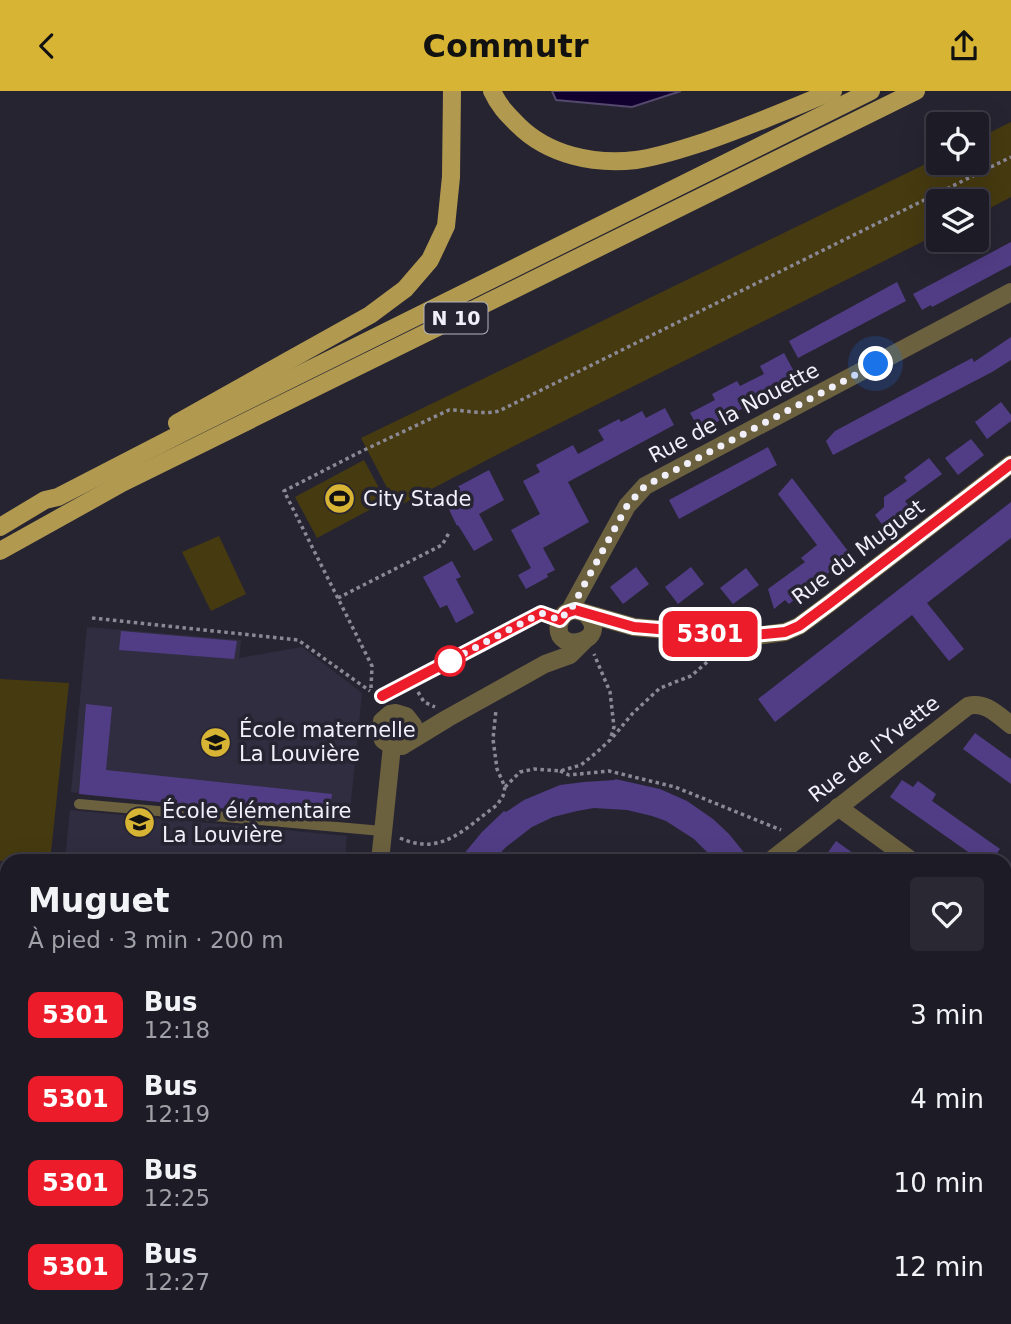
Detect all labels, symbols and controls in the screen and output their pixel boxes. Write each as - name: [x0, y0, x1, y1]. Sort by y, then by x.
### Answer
- icon: back: [28, 27, 66, 65]
- text: Commutr: [422, 27, 589, 65]
- icon: share: [945, 27, 983, 65]
- map controls: [926, 112, 989, 252]
- button: locate: [926, 112, 989, 175]
- button: layers: [926, 189, 989, 252]
- road number: N 10: [424, 303, 488, 334]
- your location: [858, 346, 893, 381]
- street label: Rue de la Nouette: [645, 358, 823, 468]
- sports icon: City Stade: [323, 482, 357, 516]
- place label: City Stade: [363, 487, 472, 511]
- street label: Rue du Muguet: [787, 495, 929, 609]
- line badge: 5301: [661, 611, 759, 657]
- text: 5301: [677, 620, 743, 648]
- unlabelled marker: [435, 646, 465, 676]
- street label: Rue de l'Yvette: [804, 691, 944, 807]
- place label: École maternelle La Louvière: [239, 717, 416, 766]
- school or university icon: École maternelle La Louvière: [199, 725, 233, 759]
- place label: École élémentaire La Louvière: [162, 798, 351, 847]
- school or university icon: École élémentaire La Louvière: [122, 806, 156, 840]
- button: heart: [910, 877, 984, 951]
- text: Muguet: [28, 881, 170, 920]
- text: À pied · 3 min · 200 m: [28, 927, 284, 953]
- text: Bus: [144, 987, 198, 1017]
- text: 3 min: [910, 1000, 984, 1030]
- text: 5301: [42, 1001, 109, 1029]
- text: 12:18: [144, 1017, 210, 1043]
- text: Bus: [144, 1071, 198, 1101]
- text: 4 min: [910, 1084, 984, 1114]
- text: 5301: [42, 1085, 109, 1113]
- text: 12:19: [144, 1101, 210, 1127]
- text: Bus: [144, 1155, 198, 1185]
- text: 10 min: [894, 1168, 984, 1198]
- text: 5301: [42, 1169, 109, 1197]
- text: 12:25: [144, 1185, 210, 1211]
- text: Bus: [144, 1239, 198, 1269]
- text: 12 min: [894, 1252, 984, 1282]
- text: 5301: [42, 1253, 109, 1281]
- text: 12:27: [144, 1269, 210, 1295]

